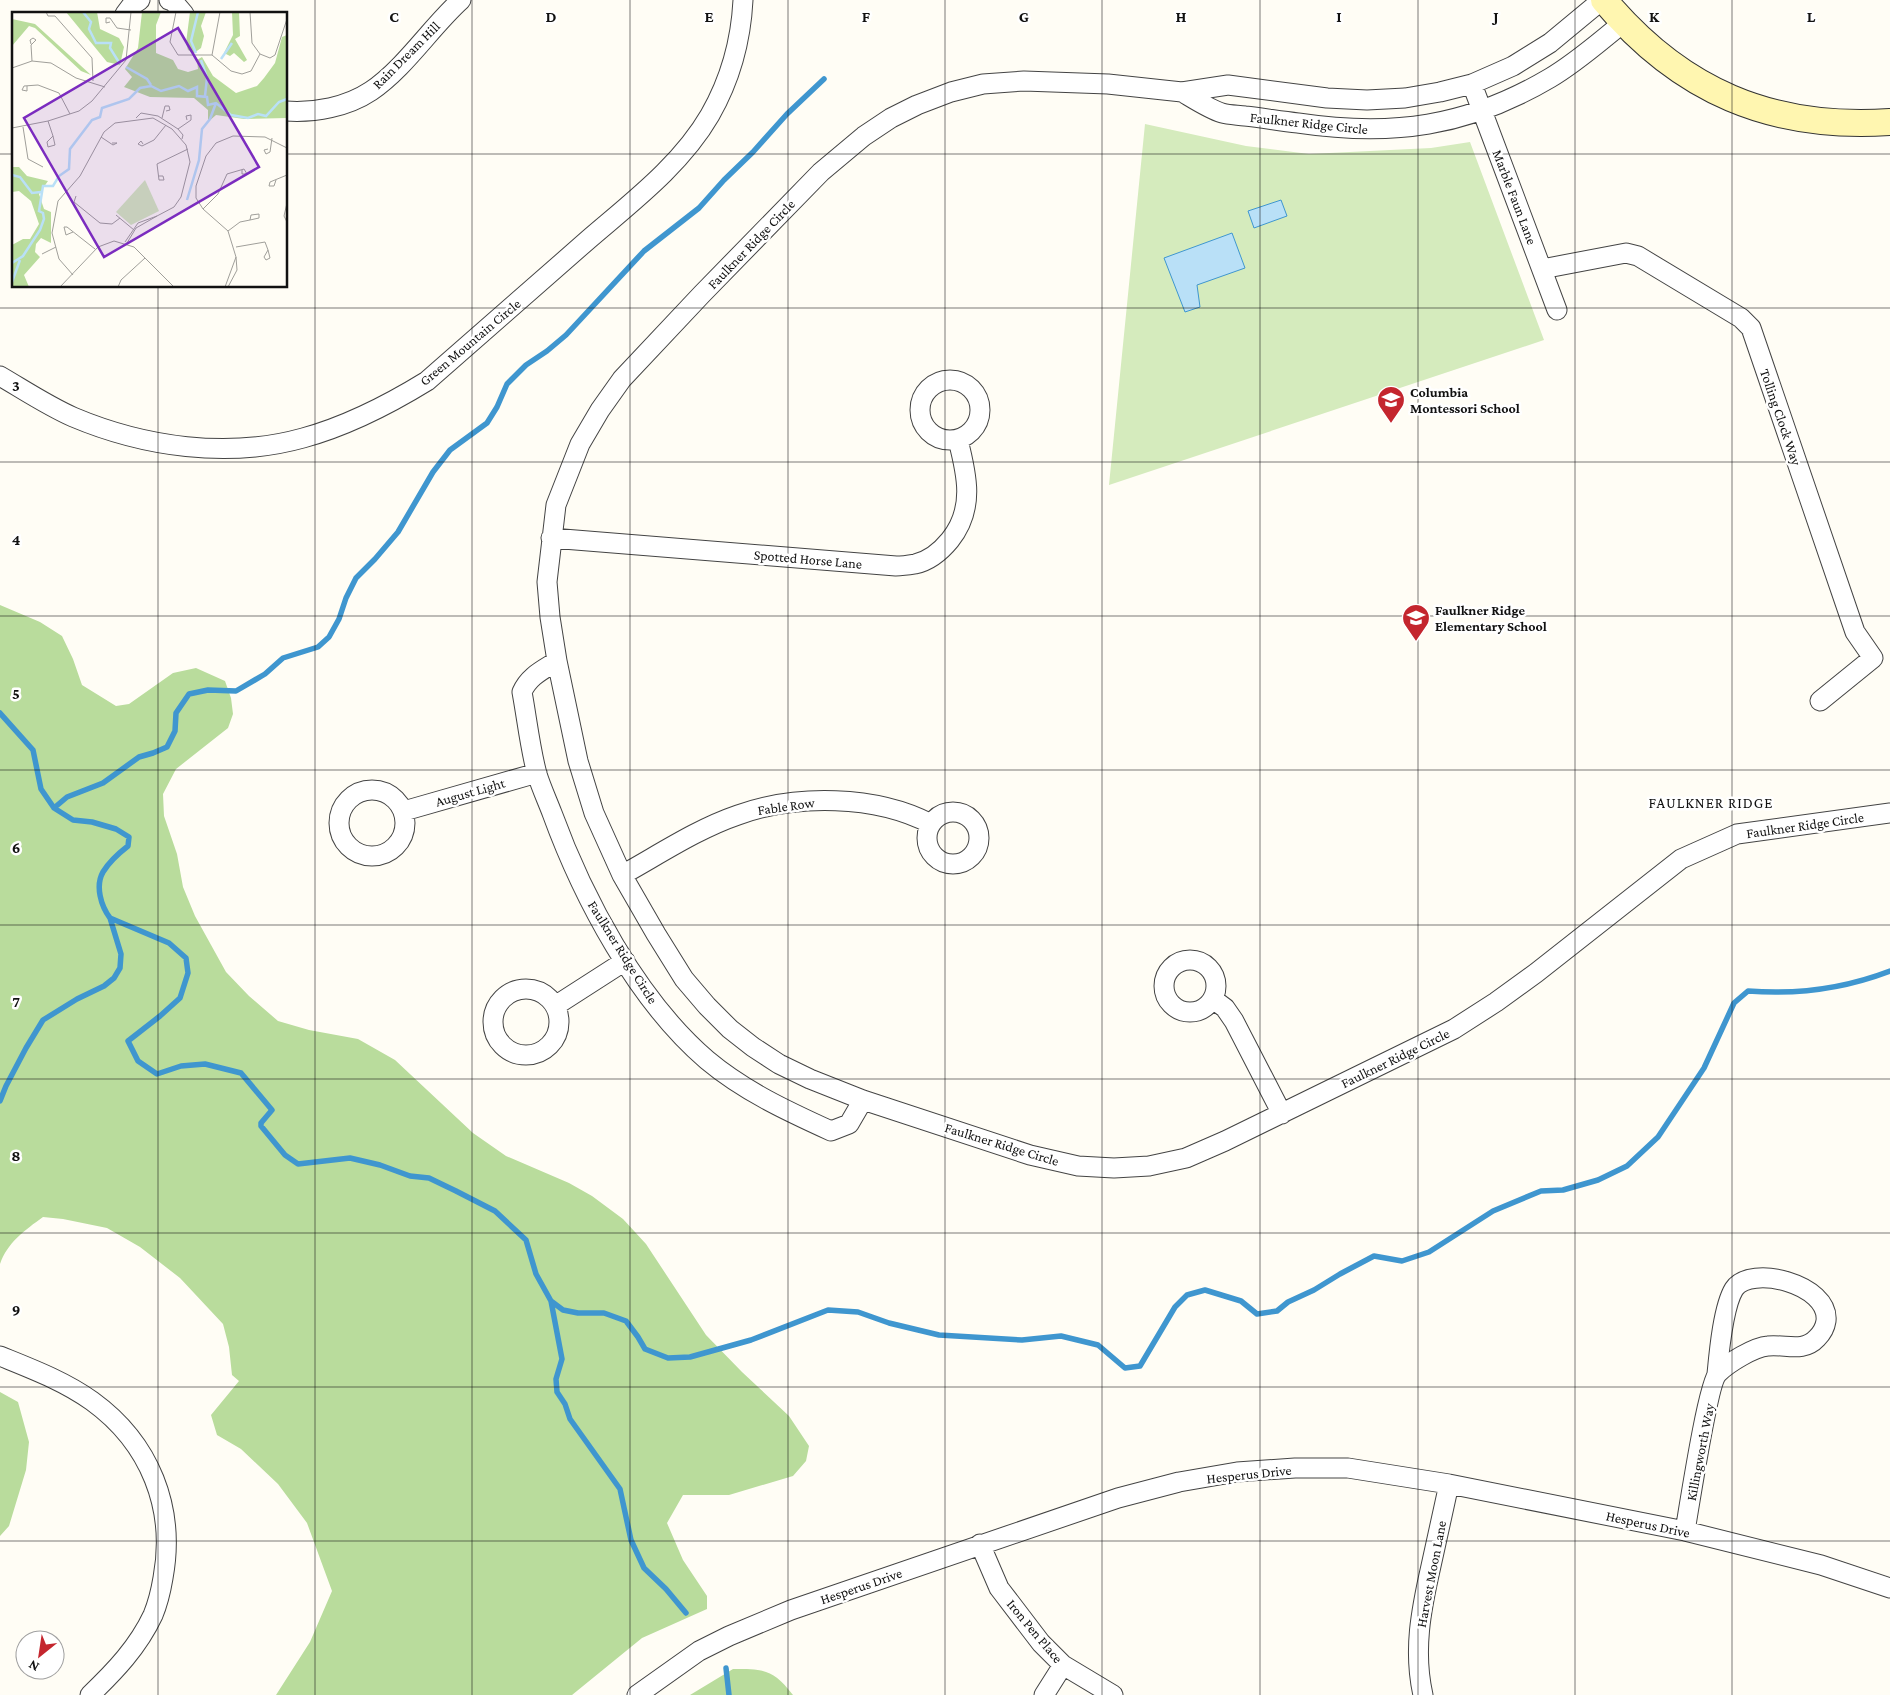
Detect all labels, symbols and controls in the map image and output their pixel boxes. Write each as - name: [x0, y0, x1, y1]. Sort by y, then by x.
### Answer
- text: C: [389, 8, 399, 25]
- text: D: [545, 8, 557, 25]
- text: E: [704, 8, 714, 25]
- text: F: [862, 8, 871, 25]
- text: G: [1019, 8, 1029, 25]
- text: H: [1176, 8, 1187, 25]
- text: I: [1336, 8, 1342, 25]
- text: J: [1491, 8, 1499, 25]
- text: K: [1649, 8, 1660, 25]
- text: L: [1807, 8, 1816, 25]
- inset map: [12, 12, 288, 288]
- street label: Rain Dream Hill: [369, 18, 443, 92]
- street label: Faulkner Ridge Circle: [1249, 109, 1369, 137]
- street label: Marble Faun Lane: [1490, 147, 1540, 247]
- street label: Faulkner Ridge Circle: [704, 196, 798, 292]
- street label: Green Mountain Circle: [416, 295, 524, 389]
- street label: Tolling Clock Way: [1757, 367, 1805, 468]
- text: 3: [12, 377, 20, 394]
- place label: Columbia Montessori School: [1410, 384, 1520, 416]
- school or university icon: Columbia Montessori School: [1376, 385, 1406, 424]
- text: 4: [12, 531, 21, 548]
- street label: Spotted Horse Lane: [753, 546, 863, 572]
- place label: Faulkner Ridge Elementary School: [1435, 602, 1547, 634]
- school or university icon: Faulkner Ridge Elementary School: [1401, 603, 1431, 642]
- text: 5: [12, 685, 20, 702]
- street label: August Light: [433, 774, 507, 810]
- street label: Fable Row: [756, 794, 816, 818]
- district label: FAULKNER RIDGE: [1649, 795, 1773, 811]
- street label: Faulkner Ridge Circle: [1745, 809, 1865, 841]
- text: 6: [12, 839, 20, 856]
- street label: Faulkner Ridge Circle: [585, 897, 661, 1007]
- text: 7: [12, 993, 20, 1010]
- street label: Faulkner Ridge Circle: [1338, 1025, 1452, 1091]
- street label: Faulkner Ridge Circle: [943, 1119, 1061, 1169]
- text: 8: [11, 1147, 21, 1164]
- text: 9: [12, 1301, 20, 1318]
- street label: Killingworth Way: [1683, 1401, 1717, 1502]
- street label: Hesperus Drive: [1206, 1462, 1292, 1486]
- street label: Hesperus Drive: [1605, 1507, 1691, 1541]
- street label: Harvest Moon Lane: [1413, 1519, 1449, 1629]
- street label: Hesperus Drive: [818, 1565, 904, 1607]
- street label: Iron Pen Place: [1004, 1596, 1066, 1666]
- north arrow: [15, 1630, 65, 1680]
- text: N: [25, 1657, 42, 1676]

